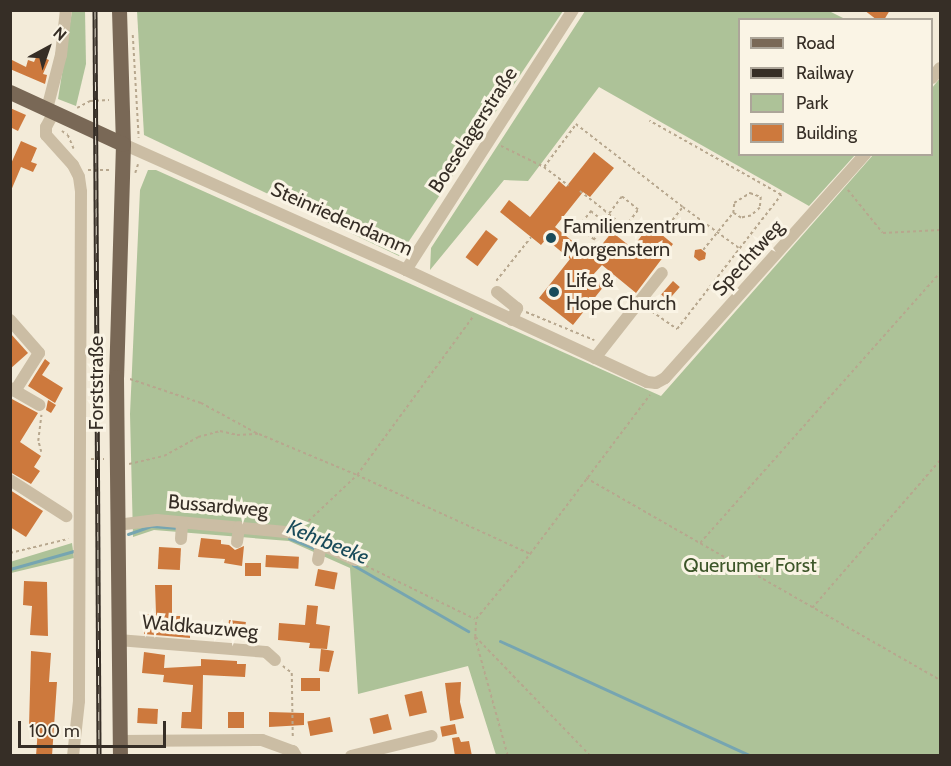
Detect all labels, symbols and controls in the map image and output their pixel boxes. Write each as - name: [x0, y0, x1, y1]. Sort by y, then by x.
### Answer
- north arrow: [18, 18, 78, 78]
- legend: [738, 18, 933, 156]
- text: N: [49, 23, 70, 45]
- text: Road: [796, 32, 835, 54]
- text: Railway: [796, 62, 854, 84]
- street label: Boeselagerstraße: [423, 63, 523, 197]
- text: Park: [796, 92, 828, 114]
- text: Building: [796, 122, 857, 144]
- street label: Steinriedendamm: [267, 177, 417, 261]
- place label: Familienzentrum Morgenstern: [563, 214, 706, 261]
- street label: Spechtweg: [708, 215, 788, 301]
- marker: Familienzentrum Morgenstern: [544, 231, 558, 245]
- place label: Life & Hope Church: [566, 268, 676, 315]
- marker: Life & Hope Church: [547, 285, 561, 299]
- street label: Forststraße: [84, 336, 108, 430]
- street label: Bussardweg: [167, 490, 269, 522]
- water label: Kehrbeeke: [283, 514, 373, 570]
- park label: Querumer Forst: [683, 553, 817, 577]
- street label: Waldkauzweg: [141, 610, 259, 644]
- scale bar: [21, 709, 170, 747]
- text: 100 m: [29, 720, 80, 742]

